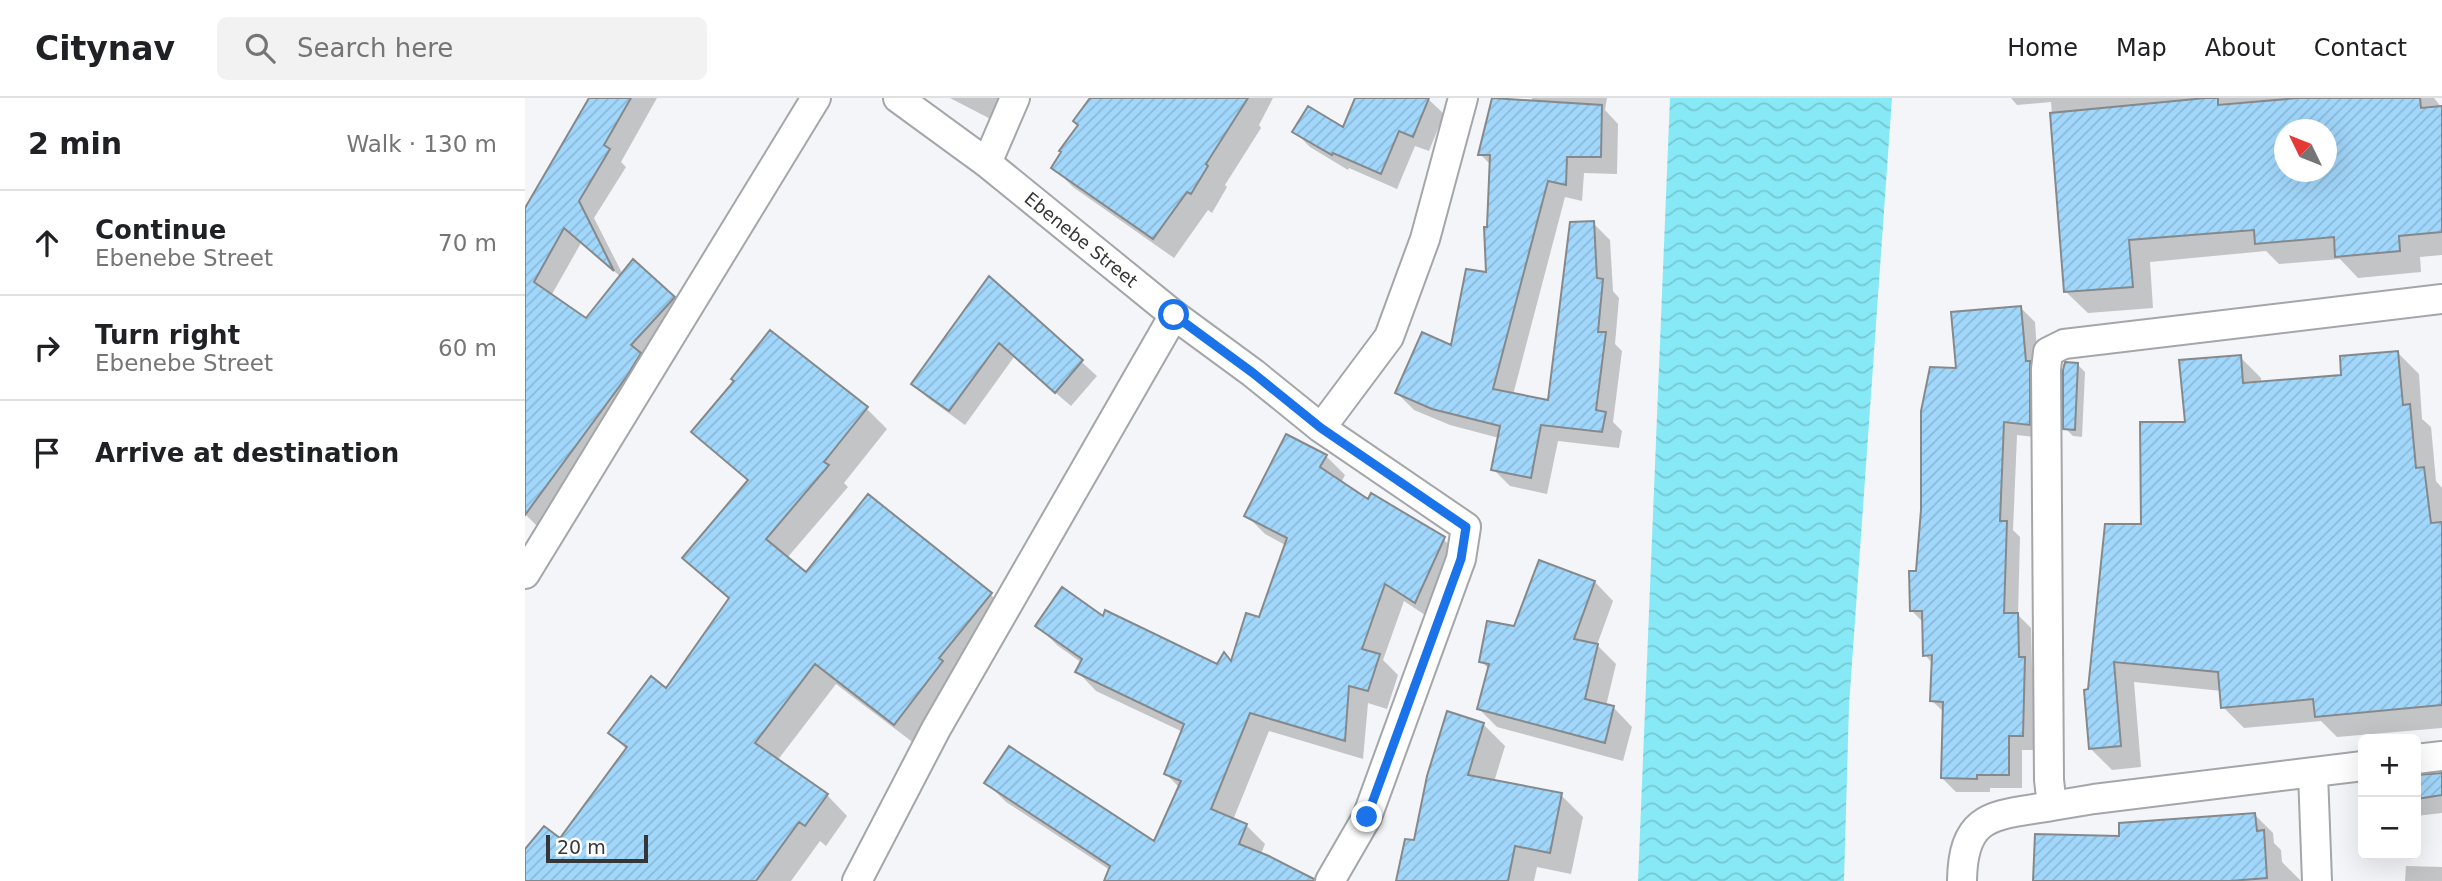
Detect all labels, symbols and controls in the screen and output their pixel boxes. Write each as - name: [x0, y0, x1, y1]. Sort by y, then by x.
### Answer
- search box: [217, 17, 707, 80]
- text: Citynav: [35, 29, 175, 68]
- icon: search: [241, 29, 279, 67]
- text: Search here: [297, 33, 453, 63]
- text: Home: [2007, 34, 2078, 62]
- text: Map: [2116, 34, 2167, 62]
- text: About: [2205, 34, 2276, 62]
- text: Contact: [2314, 34, 2407, 62]
- north arrow: [2274, 119, 2337, 182]
- text: 2 min: [28, 126, 122, 161]
- text: Walk · 130 m: [346, 131, 497, 157]
- street label: Ebenebe Street: [1021, 188, 1142, 292]
- text: Continue: [95, 215, 226, 245]
- icon: ahead: [28, 224, 66, 262]
- text: 70 m: [438, 230, 497, 256]
- text: Ebenebe Street: [95, 245, 273, 271]
- route start: [1158, 299, 1189, 330]
- text: Turn right: [95, 320, 240, 350]
- icon: right: [28, 329, 66, 367]
- text: 60 m: [438, 335, 497, 361]
- text: Ebenebe Street: [95, 350, 273, 376]
- icon: arrive: [28, 434, 66, 472]
- text: Arrive at destination: [95, 438, 399, 468]
- map controls: [2358, 734, 2421, 860]
- button: +: [2358, 734, 2421, 797]
- button: −: [2358, 797, 2421, 860]
- route end: [1351, 801, 1382, 832]
- scale bar: [546, 832, 647, 864]
- text: 20 m: [557, 836, 606, 858]

